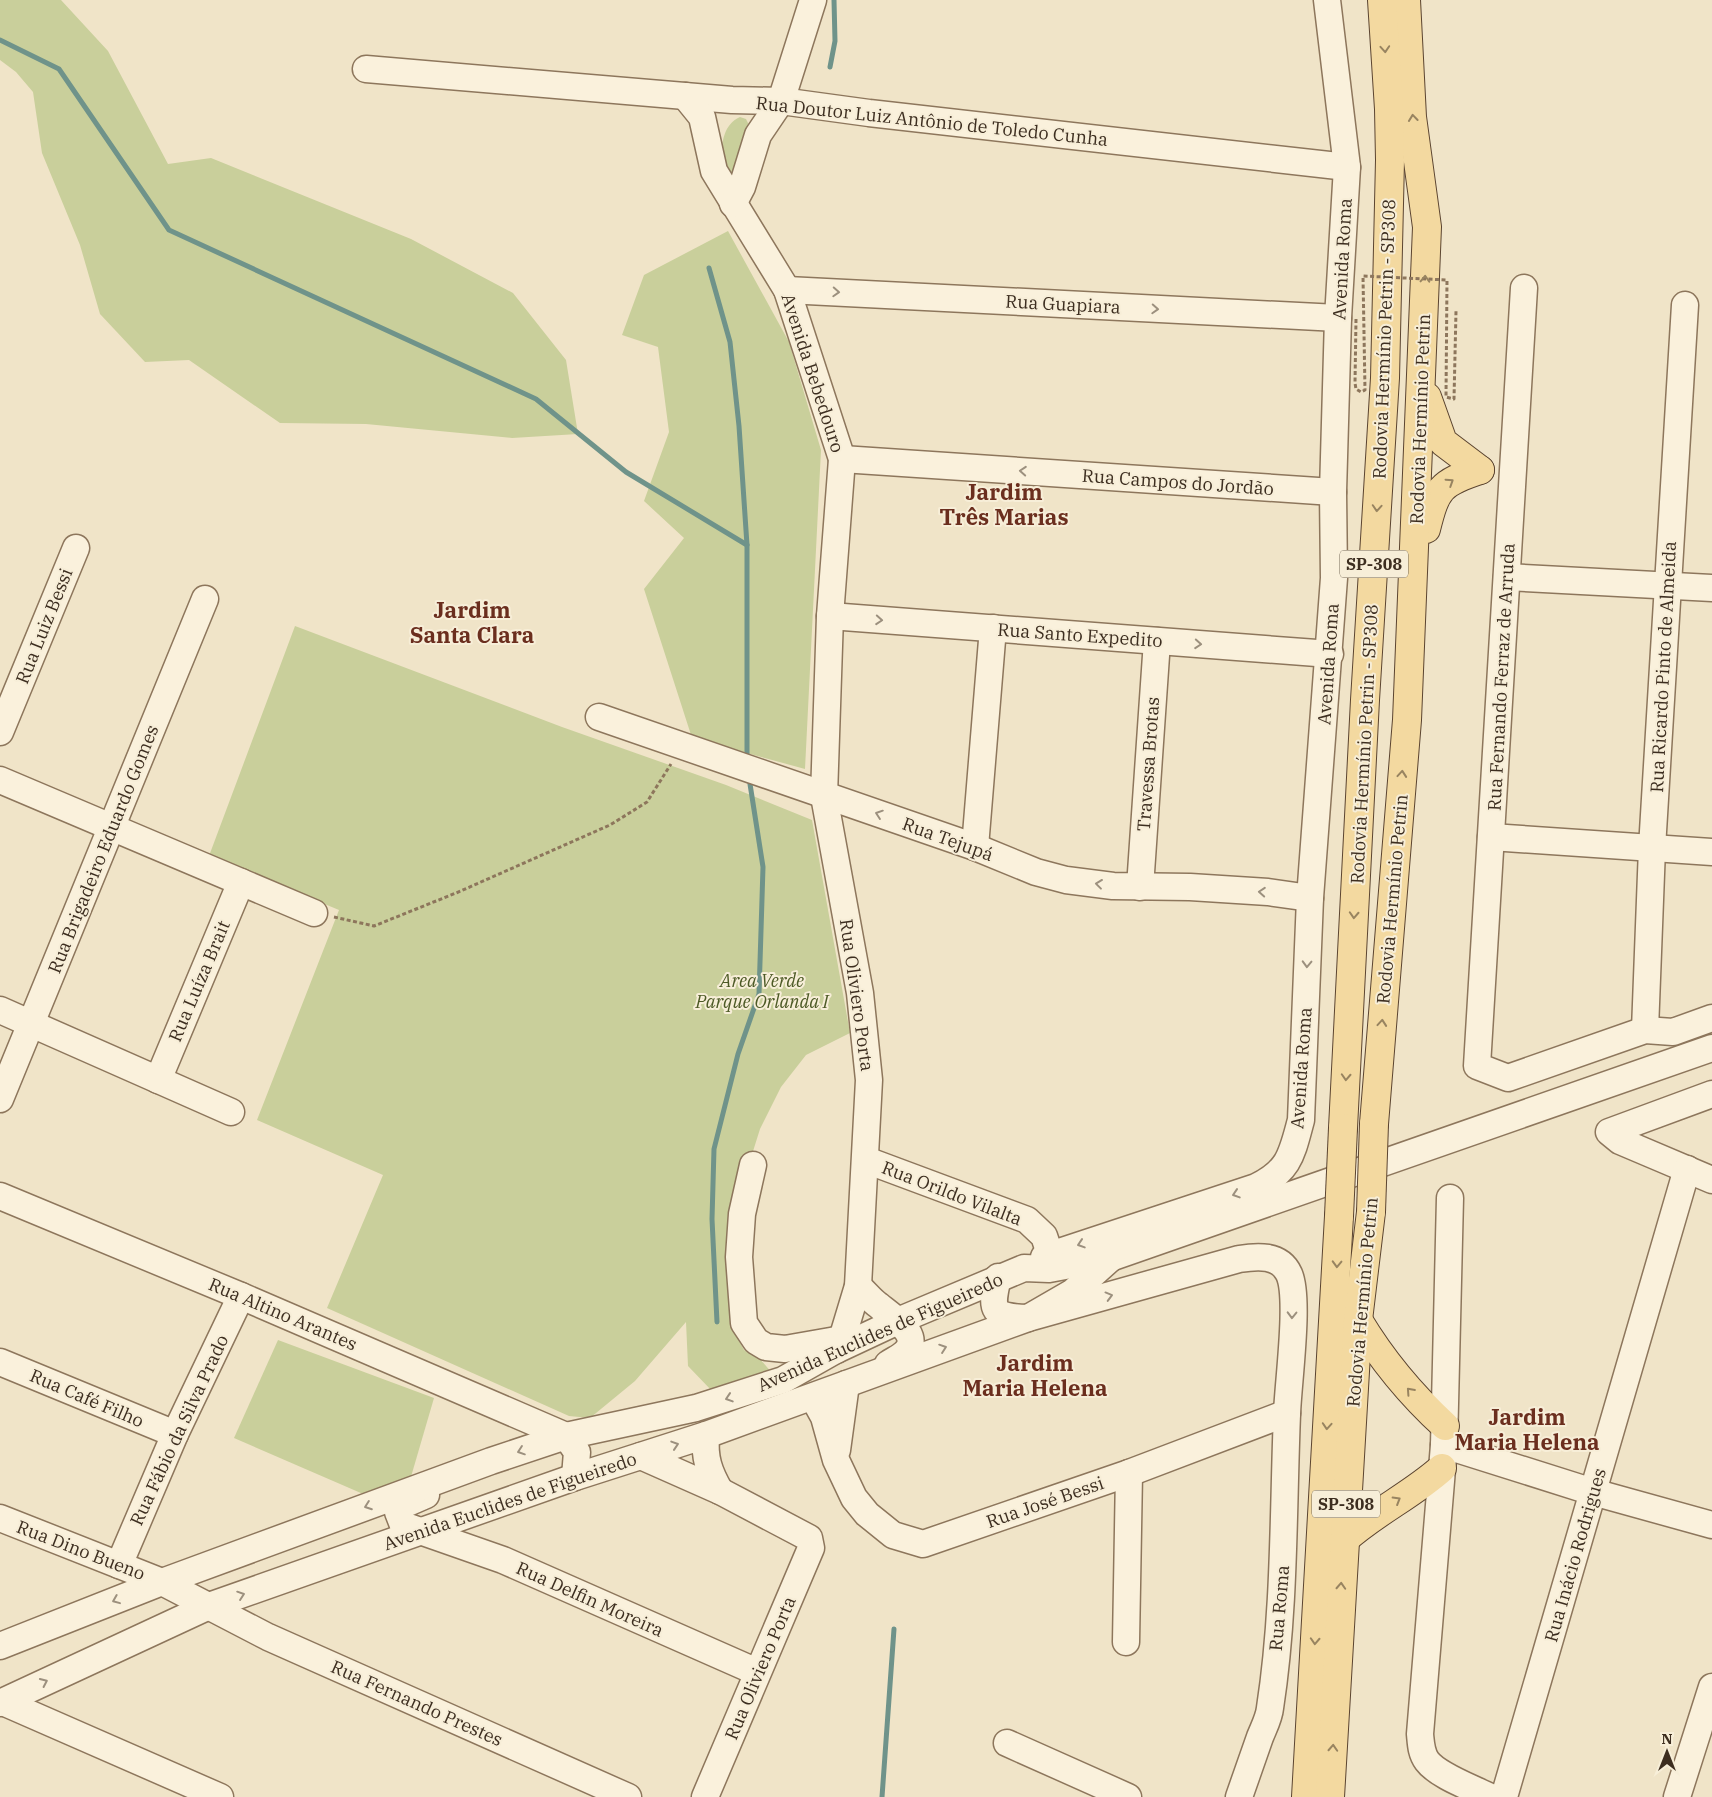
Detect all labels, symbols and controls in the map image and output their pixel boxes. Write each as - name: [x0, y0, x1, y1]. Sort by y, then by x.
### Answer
- one-way arrow: [1380, 45, 1391, 53]
- street label: Rua Doutor Luiz Antônio de Toledo Cunha: [755, 91, 1109, 151]
- one-way arrow: [1407, 113, 1418, 121]
- street label: Avenida Roma: [1327, 197, 1357, 321]
- street label: Rodovia Hermínio Petrin - SP308: [1368, 199, 1400, 479]
- one-way arrow: [1420, 275, 1431, 283]
- one-way arrow: [832, 287, 840, 298]
- street label: Rua Guapiara: [1005, 289, 1121, 319]
- street label: Avenida Bebedouro: [776, 291, 850, 455]
- one-way arrow: [1151, 303, 1159, 314]
- street label: Rodovia Hermínio Petrin: [1405, 313, 1435, 525]
- street label: Rua Campos do Jordão: [1081, 464, 1275, 500]
- one-way arrow: [1018, 466, 1026, 477]
- district label: Jardim Três Marias: [939, 477, 1069, 531]
- one-way arrow: [1444, 479, 1454, 488]
- one-way arrow: [1371, 504, 1382, 512]
- street label: Rua Ricardo Pinto de Almeida: [1645, 540, 1681, 793]
- street label: Rua Fernando Ferraz de Arruda: [1483, 542, 1520, 811]
- road number: SP-308: [1340, 550, 1408, 578]
- street label: Rua Luiz Bessi: [10, 565, 78, 687]
- district label: Jardim Santa Clara: [410, 595, 534, 649]
- street label: Avenida Roma: [1312, 602, 1344, 726]
- street label: Rodovia Hermínio Petrin - SP308: [1345, 604, 1383, 884]
- one-way arrow: [875, 614, 883, 625]
- street label: Rua Santo Expedito: [997, 618, 1163, 652]
- one-way arrow: [1194, 638, 1202, 649]
- street label: Travessa Brotas: [1132, 696, 1164, 832]
- street label: Rua Brigadeiro Eduardo Gomes: [42, 721, 164, 977]
- one-way arrow: [1397, 769, 1408, 777]
- street label: Rodovia Hermínio Petrin: [1371, 793, 1413, 1005]
- one-way arrow: [875, 810, 883, 820]
- street label: Rua Tejupá: [899, 812, 997, 866]
- one-way arrow: [1095, 879, 1103, 890]
- one-way arrow: [1257, 886, 1265, 897]
- one-way arrow: [1349, 911, 1360, 919]
- street label: Rua Luíza Brait: [163, 917, 235, 1045]
- street label: Rua Oliviero Porta: [835, 917, 879, 1073]
- one-way arrow: [1302, 960, 1313, 968]
- park label: Area Verde Parque Orlanda I: [694, 969, 830, 1013]
- street label: Avenida Roma: [1285, 1006, 1317, 1130]
- one-way arrow: [1376, 1018, 1387, 1026]
- one-way arrow: [1341, 1074, 1351, 1082]
- street label: Rua Orildo Vilalta: [879, 1156, 1026, 1230]
- one-way arrow: [1232, 1188, 1240, 1198]
- street label: Rodovia Hermínio Petrin: [1341, 1196, 1383, 1408]
- one-way arrow: [1078, 1238, 1086, 1248]
- one-way arrow: [1332, 1261, 1343, 1269]
- street label: Avenida Euclides de Figueiredo: [754, 1267, 1006, 1397]
- street label: Rua Altino Arantes: [205, 1272, 361, 1356]
- one-way arrow: [1104, 1292, 1112, 1302]
- one-way arrow: [1287, 1312, 1297, 1320]
- street label: Rua Fábio da Silva Prado: [125, 1331, 233, 1529]
- one-way arrow: [938, 1344, 947, 1354]
- district label: Jardim Maria Helena: [962, 1348, 1108, 1402]
- street label: Rua Café Filho: [27, 1364, 147, 1432]
- one-way arrow: [1407, 1388, 1416, 1397]
- one-way arrow: [725, 1392, 734, 1402]
- district label: Jardim Maria Helena: [1454, 1402, 1600, 1456]
- one-way arrow: [1321, 1423, 1332, 1431]
- one-way arrow: [671, 1441, 679, 1451]
- one-way arrow: [517, 1445, 526, 1455]
- street label: Avenida Euclides de Figueiredo: [380, 1447, 640, 1555]
- street label: Rua Inácio Rodrigues: [1539, 1465, 1611, 1645]
- street label: Rua José Bessi: [983, 1471, 1107, 1533]
- road number: SP-308: [1312, 1490, 1380, 1518]
- one-way arrow: [1391, 1497, 1400, 1507]
- one-way arrow: [364, 1500, 373, 1510]
- street label: Rua Dino Bueno: [14, 1515, 148, 1585]
- street label: Rua Delfin Moreira: [513, 1556, 667, 1642]
- street label: Rua Roma: [1264, 1564, 1294, 1652]
- one-way arrow: [1336, 1582, 1347, 1590]
- one-way arrow: [236, 1591, 244, 1601]
- street label: Rua Oliviero Porta: [719, 1593, 801, 1743]
- one-way arrow: [113, 1594, 121, 1604]
- one-way arrow: [1309, 1637, 1320, 1645]
- street label: Rua Fernando Prestes: [328, 1655, 506, 1751]
- one-way arrow: [39, 1678, 48, 1689]
- north arrow: [1642, 1727, 1692, 1777]
- text: N: [1661, 1730, 1673, 1748]
- one-way arrow: [1327, 1744, 1338, 1752]

